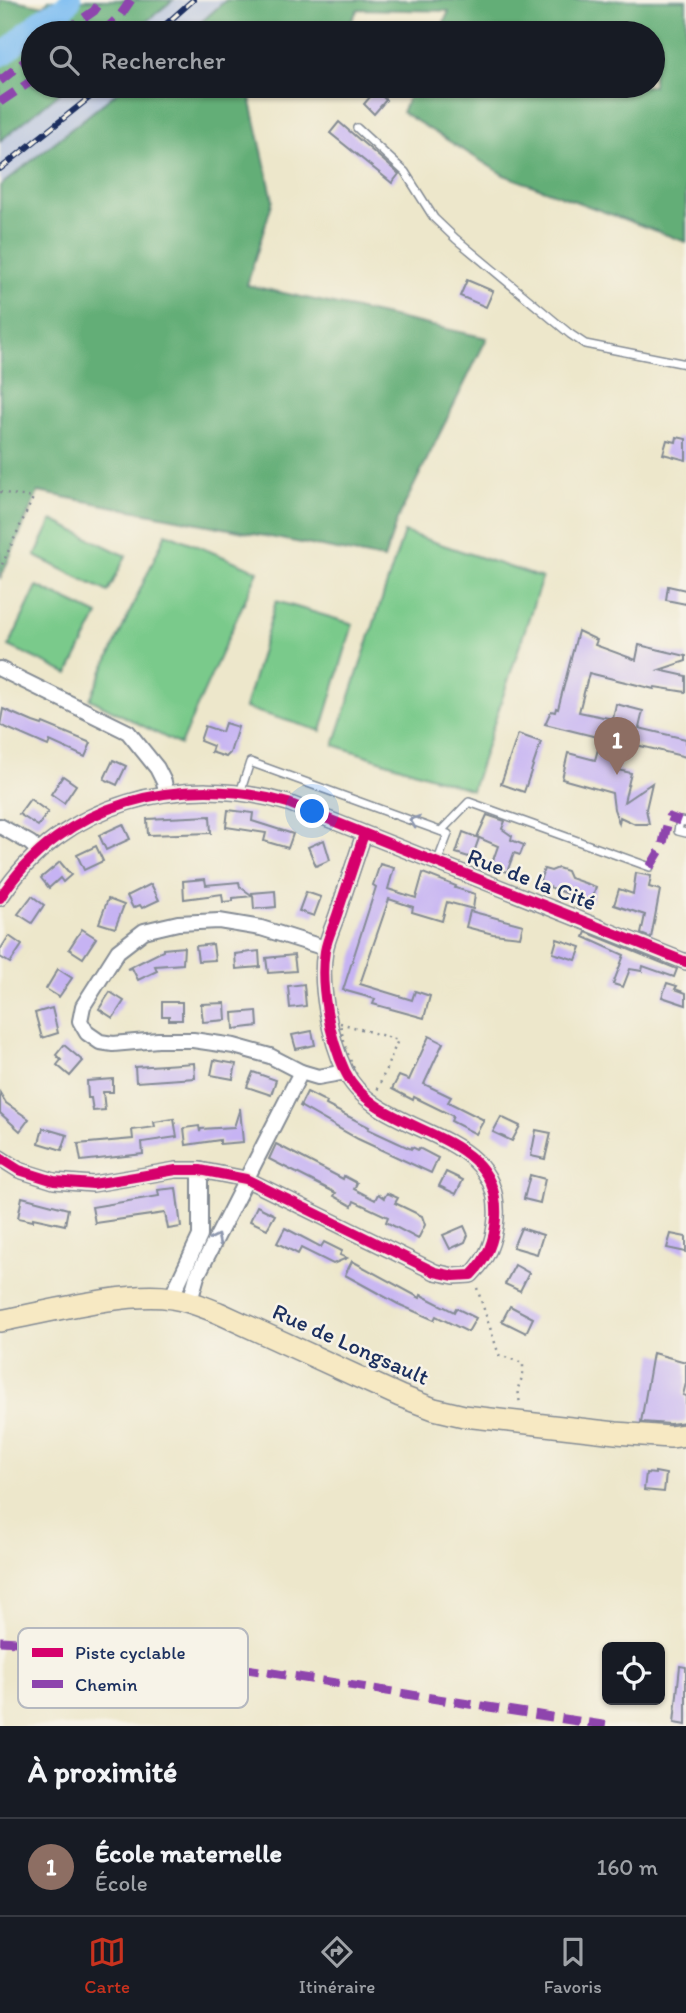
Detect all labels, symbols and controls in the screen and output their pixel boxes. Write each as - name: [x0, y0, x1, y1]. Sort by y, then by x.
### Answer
- search box: [21, 21, 665, 98]
- icon: search: [45, 41, 83, 79]
- text: Rechercher: [101, 44, 225, 76]
- pin: 1: [594, 717, 640, 775]
- your location: [295, 794, 329, 828]
- one-way arrow: [408, 815, 420, 829]
- street label: Rue de la Cité: [464, 842, 600, 916]
- one-way arrow: [207, 1234, 221, 1246]
- street label: Rue de Longsault: [268, 1297, 434, 1391]
- legend: [18, 1628, 248, 1708]
- text: Piste cyclable: [75, 1641, 186, 1664]
- map controls: [602, 1642, 665, 1705]
- button: locate: [602, 1642, 665, 1705]
- text: Chemin: [75, 1673, 138, 1696]
- text: À proximité: [28, 1753, 177, 1790]
- text: École maternelle: [95, 1837, 282, 1869]
- text: 1: [46, 1853, 56, 1881]
- text: 160 m: [596, 1853, 658, 1881]
- text: École: [95, 1869, 148, 1897]
- tab: Carte: [84, 1933, 130, 1998]
- tab: Itinéraire: [299, 1933, 375, 1998]
- tab: Favoris: [544, 1933, 602, 1998]

